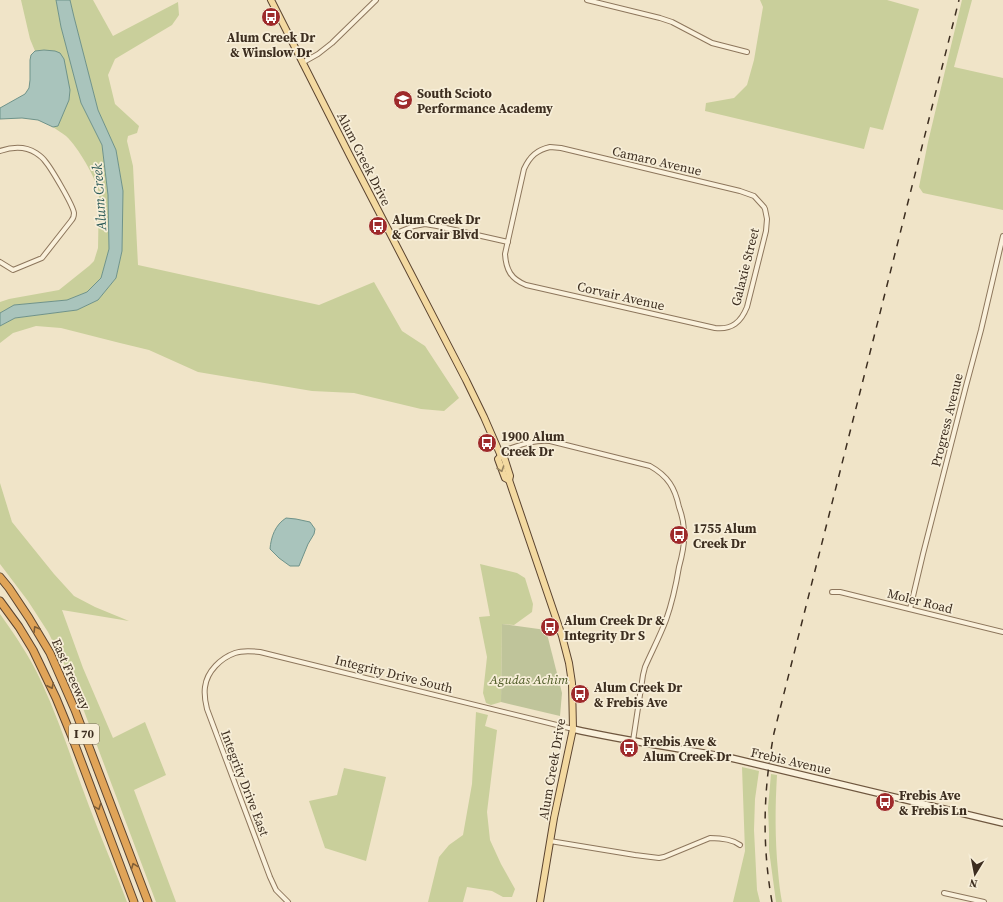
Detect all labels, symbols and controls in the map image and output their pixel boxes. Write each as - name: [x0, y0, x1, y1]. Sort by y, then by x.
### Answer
- bus stop icon: Alum Creek Dr & Winslow Dr: [260, 6, 282, 28]
- place label: Alum Creek Dr & Winslow Dr: [227, 29, 316, 61]
- place label: South Scioto Performance Academy: [417, 85, 553, 117]
- school or university icon: South Scioto Performance Academy: [392, 89, 414, 111]
- street label: Alum Creek Drive: [333, 109, 395, 209]
- street label: Camaro Avenue: [611, 142, 704, 180]
- water label: Alum Creek: [87, 162, 111, 232]
- place label: Alum Creek Dr & Corvair Blvd: [392, 211, 481, 243]
- bus stop icon: Alum Creek Dr & Corvair Blvd: [367, 215, 389, 237]
- street label: Galaxie Street: [727, 225, 763, 308]
- street label: Corvair Avenue: [576, 278, 667, 314]
- street label: Progress Avenue: [927, 371, 967, 469]
- place label: 1900 Alum Creek Dr: [501, 428, 565, 460]
- bus stop icon: 1900 Alum Creek Dr: [476, 432, 498, 454]
- one-way arrow: [497, 465, 505, 472]
- place label: 1755 Alum Creek Dr: [693, 520, 757, 552]
- bus stop icon: 1755 Alum Creek Dr: [668, 524, 690, 546]
- street label: Moler Road: [885, 585, 955, 617]
- place label: Alum Creek Dr & Integrity Dr S: [564, 612, 665, 644]
- bus stop icon: Alum Creek Dr & Integrity Dr S: [539, 616, 561, 638]
- one-way arrow: [34, 626, 41, 633]
- street label: East Freeway: [48, 636, 94, 712]
- street label: Integrity Drive South: [333, 651, 455, 697]
- park label: Agudas Achim: [489, 671, 569, 688]
- place label: Alum Creek Dr & Frebis Ave: [594, 679, 683, 711]
- one-way arrow: [46, 682, 54, 689]
- bus stop icon: Alum Creek Dr & Frebis Ave: [569, 683, 591, 705]
- street label: Alum Creek Drive: [535, 717, 569, 821]
- road number: I 70: [69, 724, 99, 744]
- street label: Integrity Drive East: [217, 728, 273, 839]
- place label: Frebis Ave & Alum Creek Dr: [643, 733, 732, 765]
- bus stop icon: Frebis Ave & Alum Creek Dr: [618, 737, 640, 759]
- street label: Frebis Avenue: [749, 744, 833, 779]
- place label: Frebis Ave & Frebis Ln: [899, 787, 967, 819]
- bus stop icon: Frebis Ave & Frebis Ln: [874, 791, 896, 813]
- one-way arrow: [94, 803, 102, 810]
- north arrow: [955, 854, 995, 894]
- one-way arrow: [130, 862, 138, 869]
- text: N: [968, 875, 979, 891]

